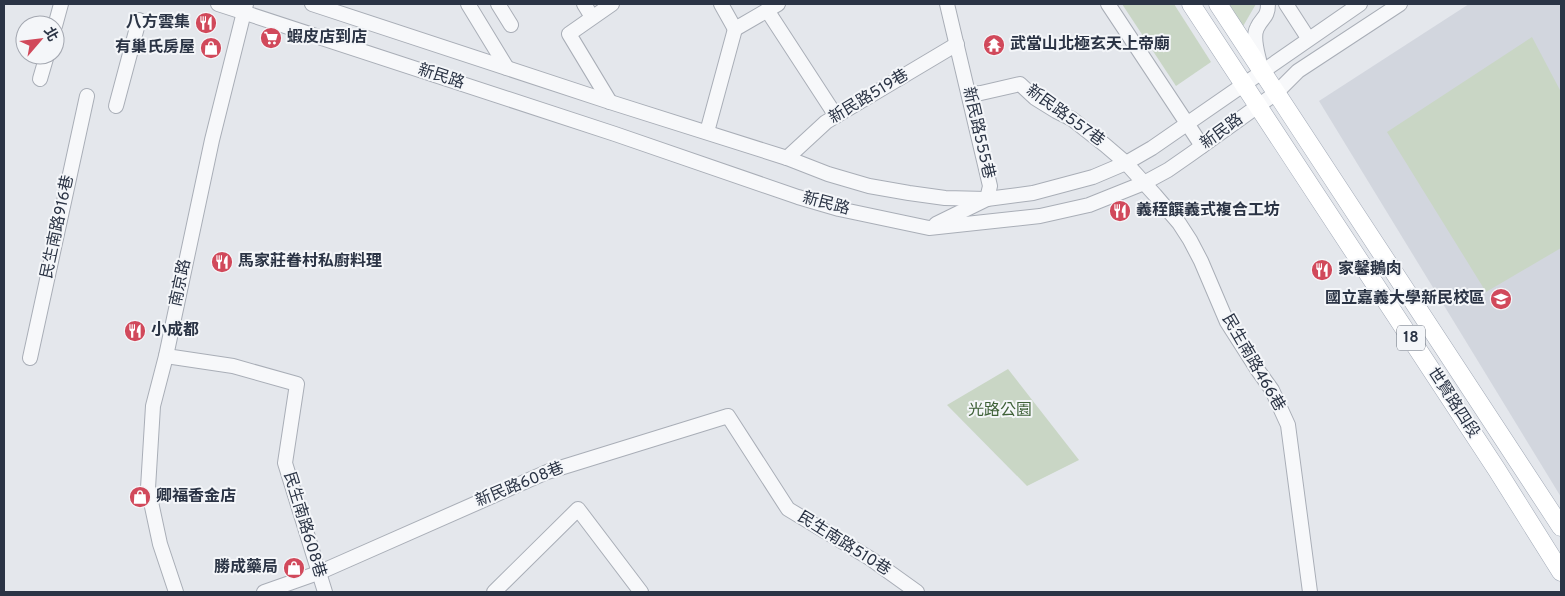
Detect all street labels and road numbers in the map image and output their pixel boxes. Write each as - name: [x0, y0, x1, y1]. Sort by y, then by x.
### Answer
- street label: 新民路: [415, 60, 467, 94]
- street label: 新民路519巷: [826, 65, 912, 129]
- street label: 新民路557巷: [1022, 81, 1108, 151]
- street label: 新民路555巷: [958, 85, 998, 181]
- street label: 新民路: [1197, 110, 1247, 154]
- street label: 民生南路916巷: [37, 174, 79, 280]
- street label: 新民路: [800, 188, 852, 220]
- street label: 南京路: [166, 257, 196, 309]
- street label: 民生南路466巷: [1217, 311, 1289, 415]
- road number: 18: [1397, 326, 1425, 350]
- street label: 世賢路四段: [1423, 364, 1483, 442]
- street label: 新民路608巷: [473, 458, 567, 512]
- street label: 民生南路608巷: [278, 470, 330, 580]
- street label: 民生南路510巷: [794, 507, 894, 581]

